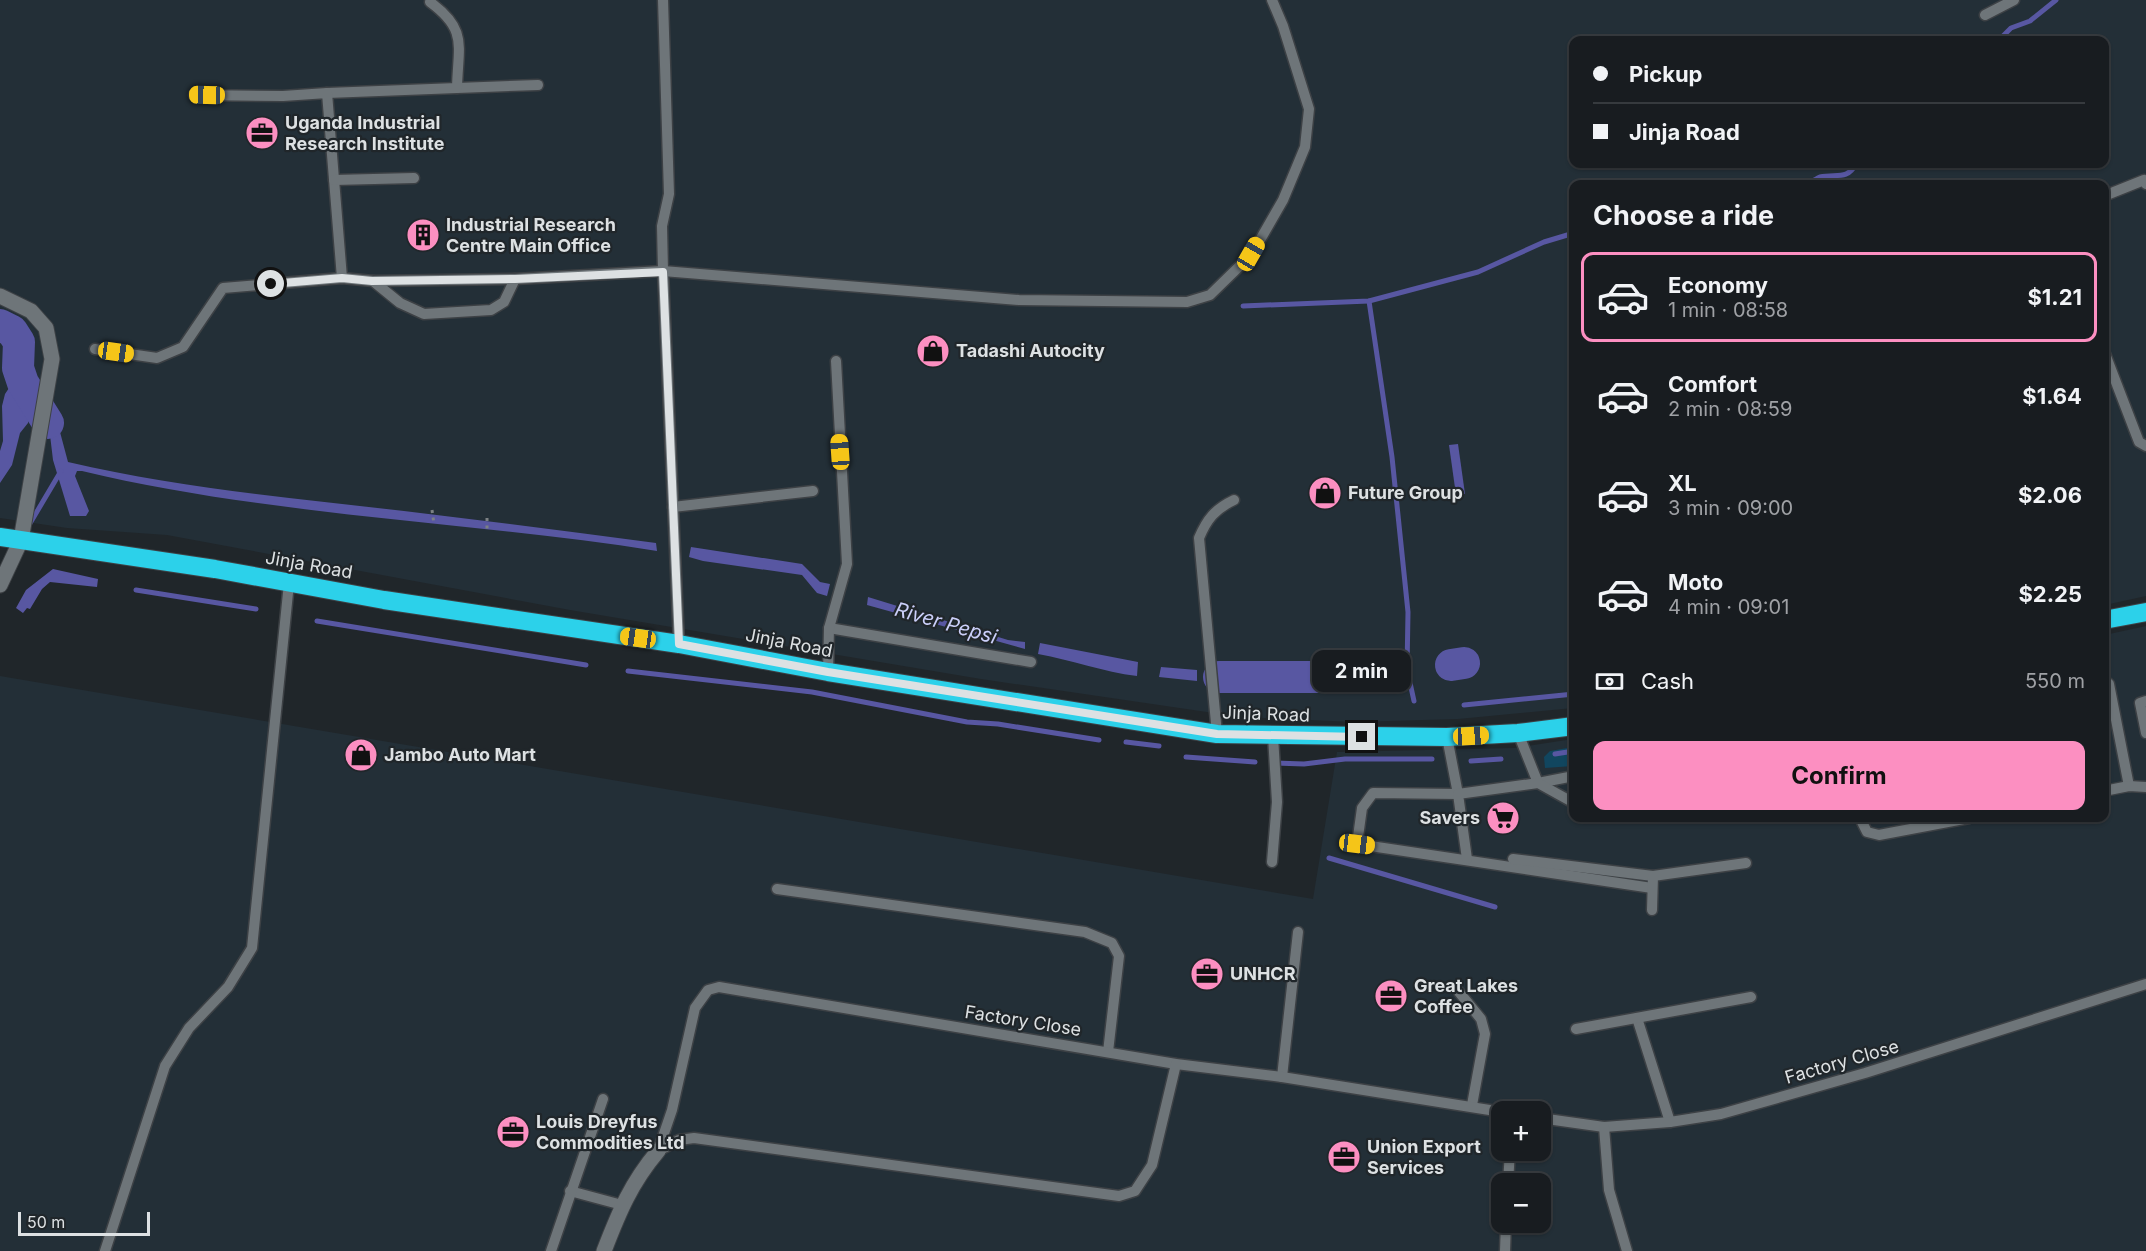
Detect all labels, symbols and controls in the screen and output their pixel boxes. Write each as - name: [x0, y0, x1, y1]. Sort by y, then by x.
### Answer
- text: Pickup: [1629, 61, 1703, 87]
- car: [189, 86, 225, 104]
- place label: Uganda Industrial Research Institute: [285, 112, 445, 154]
- office icon: Uganda Industrial Research Institute: [244, 115, 280, 151]
- text: Jinja Road: [1629, 119, 1740, 145]
- text: Choose a ride: [1593, 199, 1774, 232]
- place label: Industrial Research Centre Main Office: [446, 214, 616, 256]
- building icon: Industrial Research Centre Main Office: [405, 217, 441, 253]
- car: [1234, 234, 1268, 274]
- route start: [257, 270, 284, 297]
- icon: car: [1596, 270, 1650, 324]
- text: Economy: [1668, 272, 1768, 298]
- text: $1.21: [2027, 284, 2082, 310]
- text: 1 min · 08:58: [1668, 298, 1788, 322]
- shop icon: Tadashi Autocity: [915, 333, 951, 369]
- place label: Tadashi Autocity: [956, 340, 1105, 361]
- car: [97, 341, 135, 363]
- icon: car: [1596, 369, 1650, 423]
- text: Comfort: [1668, 371, 1757, 397]
- text: $1.64: [2022, 383, 2082, 409]
- text: 2 min · 08:59: [1668, 397, 1792, 421]
- car: [830, 433, 850, 471]
- icon: car: [1596, 468, 1650, 522]
- text: XL: [1668, 470, 1697, 496]
- shop icon: Future Group: [1307, 475, 1343, 511]
- place label: Future Group: [1348, 482, 1463, 503]
- text: $2.06: [2018, 482, 2082, 508]
- text: 3 min · 09:00: [1668, 496, 1793, 520]
- street label: Jinja Road: [264, 547, 354, 583]
- icon: car: [1596, 567, 1650, 621]
- text: Moto: [1668, 569, 1723, 595]
- text: $2.25: [2018, 581, 2082, 607]
- text: 4 min · 09:01: [1668, 595, 1789, 619]
- water label: River Pepsi: [892, 597, 1001, 649]
- street label: Jinja Road: [744, 624, 834, 661]
- car: [619, 627, 657, 649]
- callout: 2 min: [1312, 650, 1412, 692]
- text: 2 min: [1335, 659, 1388, 683]
- icon: cash: [1593, 665, 1626, 698]
- text: Cash: [1641, 668, 1694, 694]
- text: 550 m: [2025, 669, 2085, 693]
- street label: Jinja Road: [1222, 701, 1310, 726]
- route end: [1348, 723, 1375, 750]
- car: [1453, 726, 1489, 746]
- shop icon: Jambo Auto Mart: [343, 737, 379, 773]
- button: Confirm: [1593, 741, 2085, 810]
- place label: Jambo Auto Mart: [384, 744, 536, 765]
- supermarket icon: Savers: [1485, 800, 1521, 836]
- place label: Savers: [1419, 807, 1480, 828]
- car: [1338, 833, 1376, 855]
- office icon: UNHCR: [1189, 956, 1225, 992]
- place label: UNHCR: [1230, 963, 1296, 984]
- place label: Great Lakes Coffee: [1414, 975, 1518, 1017]
- office icon: Great Lakes Coffee: [1373, 978, 1409, 1014]
- street label: Factory Close: [963, 1001, 1083, 1040]
- street label: Factory Close: [1782, 1035, 1901, 1088]
- map controls: [1491, 1101, 1551, 1233]
- button: +: [1491, 1101, 1551, 1161]
- place label: Louis Dreyfus Commodities Ltd: [536, 1111, 685, 1153]
- office icon: Louis Dreyfus Commodities Ltd: [495, 1114, 531, 1150]
- place label: Union Export Services: [1367, 1136, 1481, 1178]
- office icon: Union Export Services: [1326, 1139, 1362, 1175]
- button: −: [1491, 1173, 1551, 1233]
- scale bar: [18, 1209, 150, 1236]
- text: 50 m: [27, 1212, 65, 1232]

